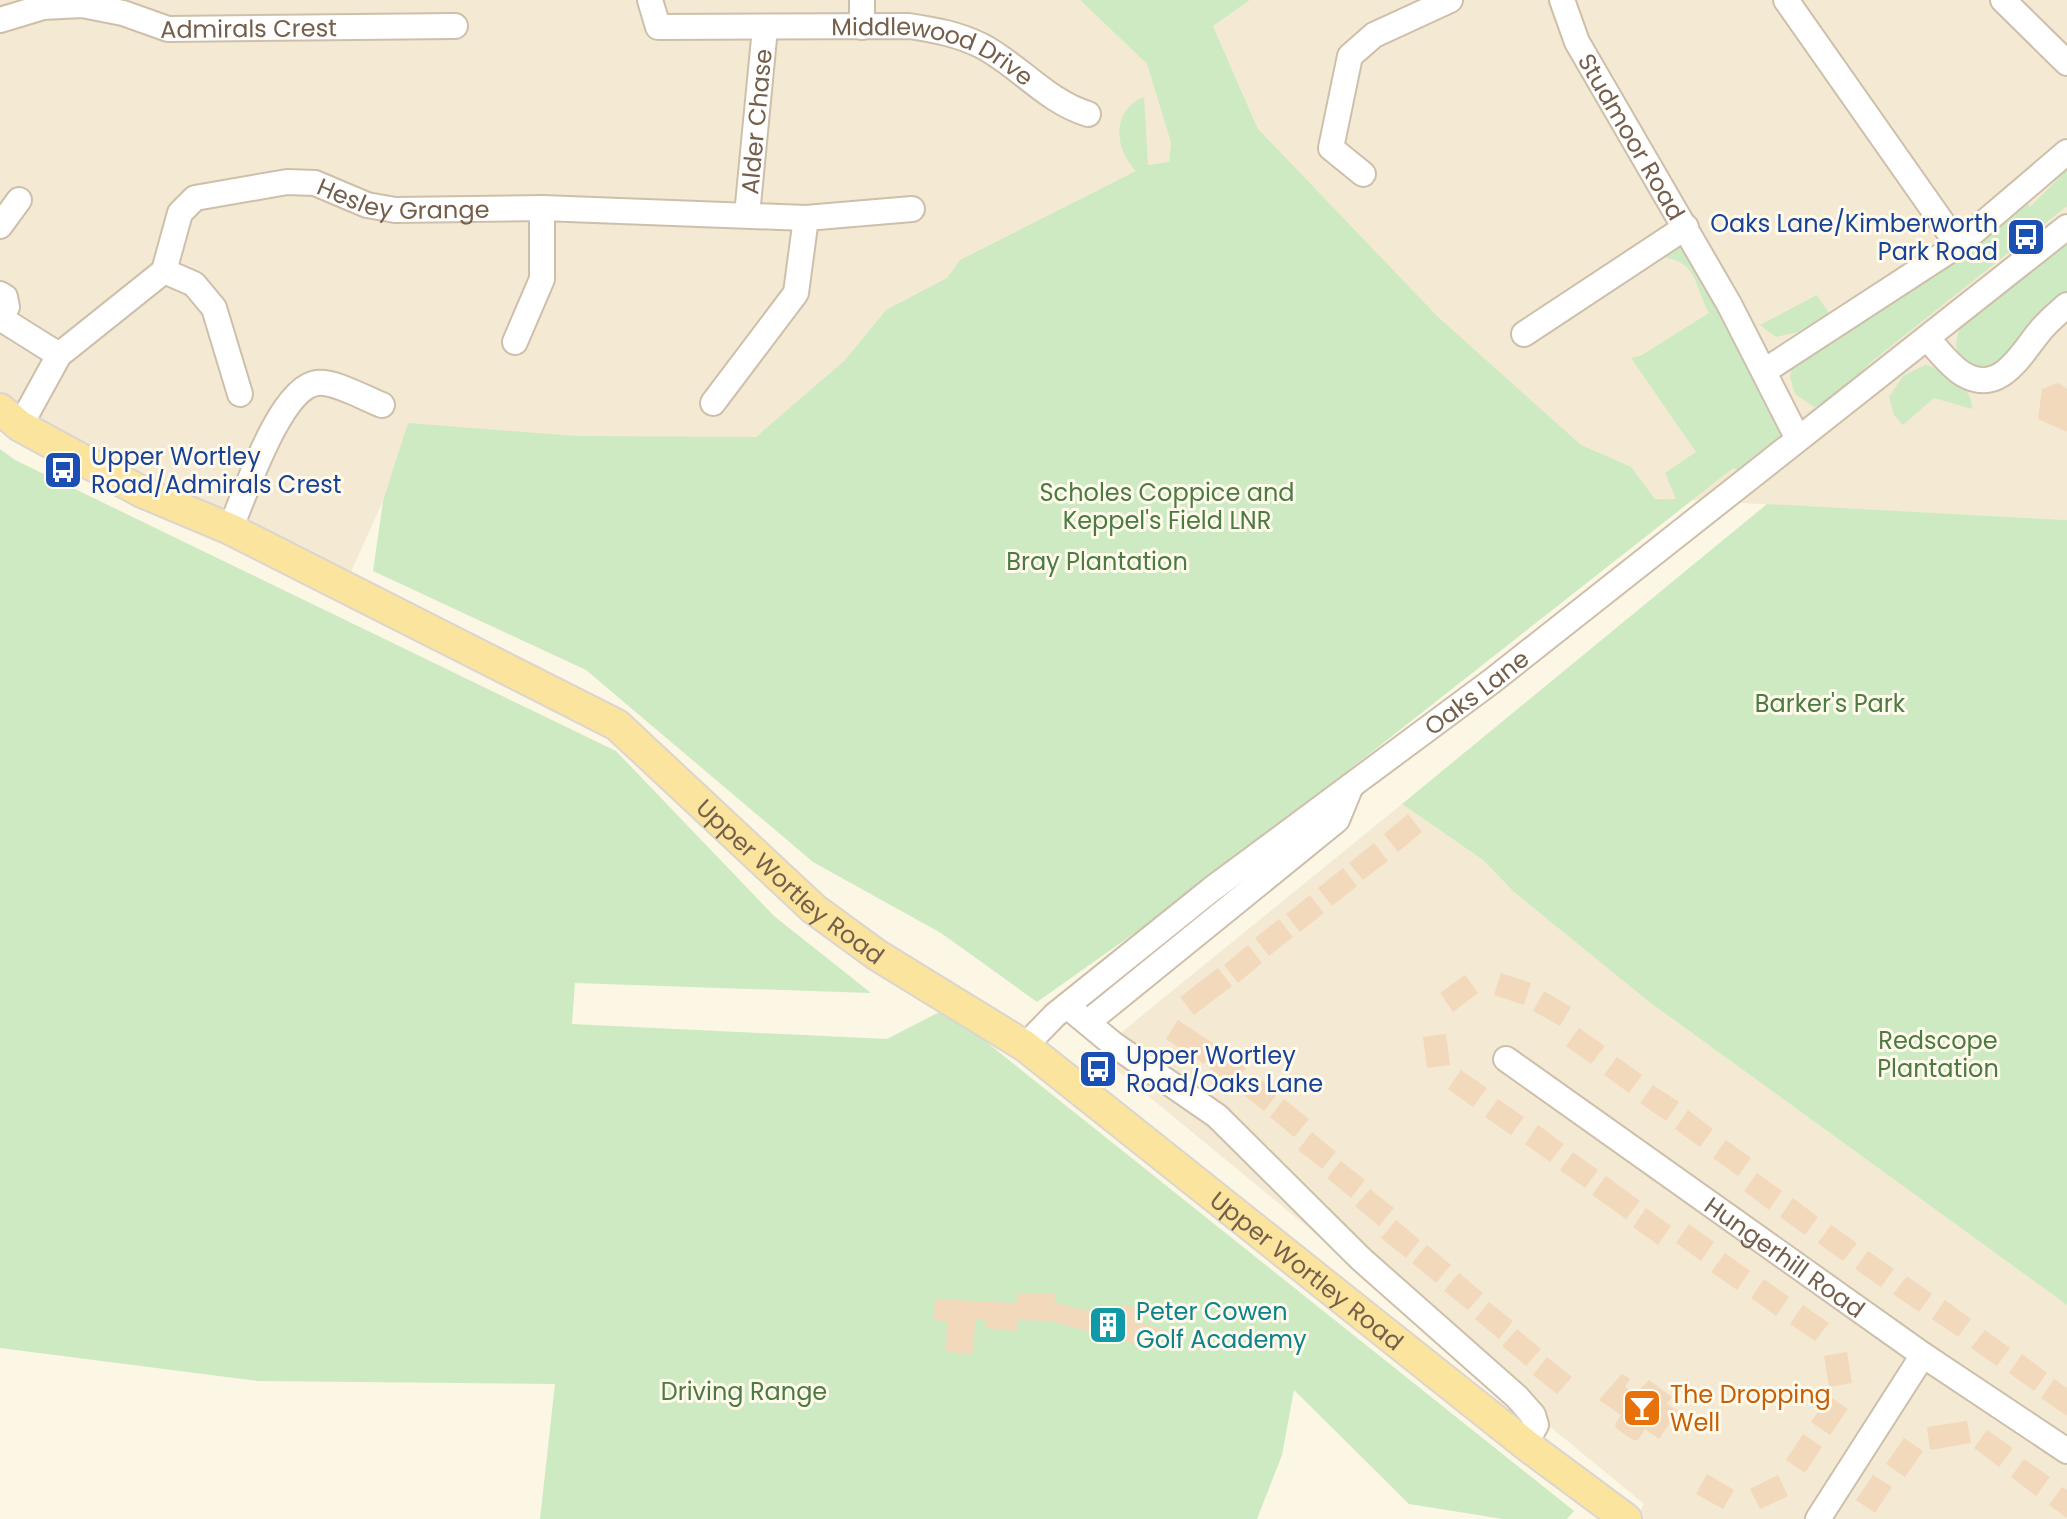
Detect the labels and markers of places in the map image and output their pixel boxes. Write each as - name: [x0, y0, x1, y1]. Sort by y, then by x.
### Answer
- place label: Oaks Lane/Kimberworth Park Road: [1710, 207, 1998, 268]
- bus stop icon: Oaks Lane/Kimberworth Park Road: [2005, 216, 2047, 258]
- place label: Upper Wortley Road/Admirals Crest: [91, 440, 342, 501]
- bus stop icon: Upper Wortley Road/Admirals Crest: [42, 449, 84, 491]
- place label: Upper Wortley Road/Oaks Lane: [1126, 1039, 1323, 1100]
- bus stop icon: Upper Wortley Road/Oaks Lane: [1077, 1048, 1119, 1090]
- place label: Peter Cowen Golf Academy: [1136, 1295, 1307, 1356]
- building icon: Peter Cowen Golf Academy: [1087, 1304, 1129, 1346]
- place label: The Dropping Well: [1670, 1378, 1831, 1439]
- bar icon: The Dropping Well: [1621, 1387, 1663, 1429]

